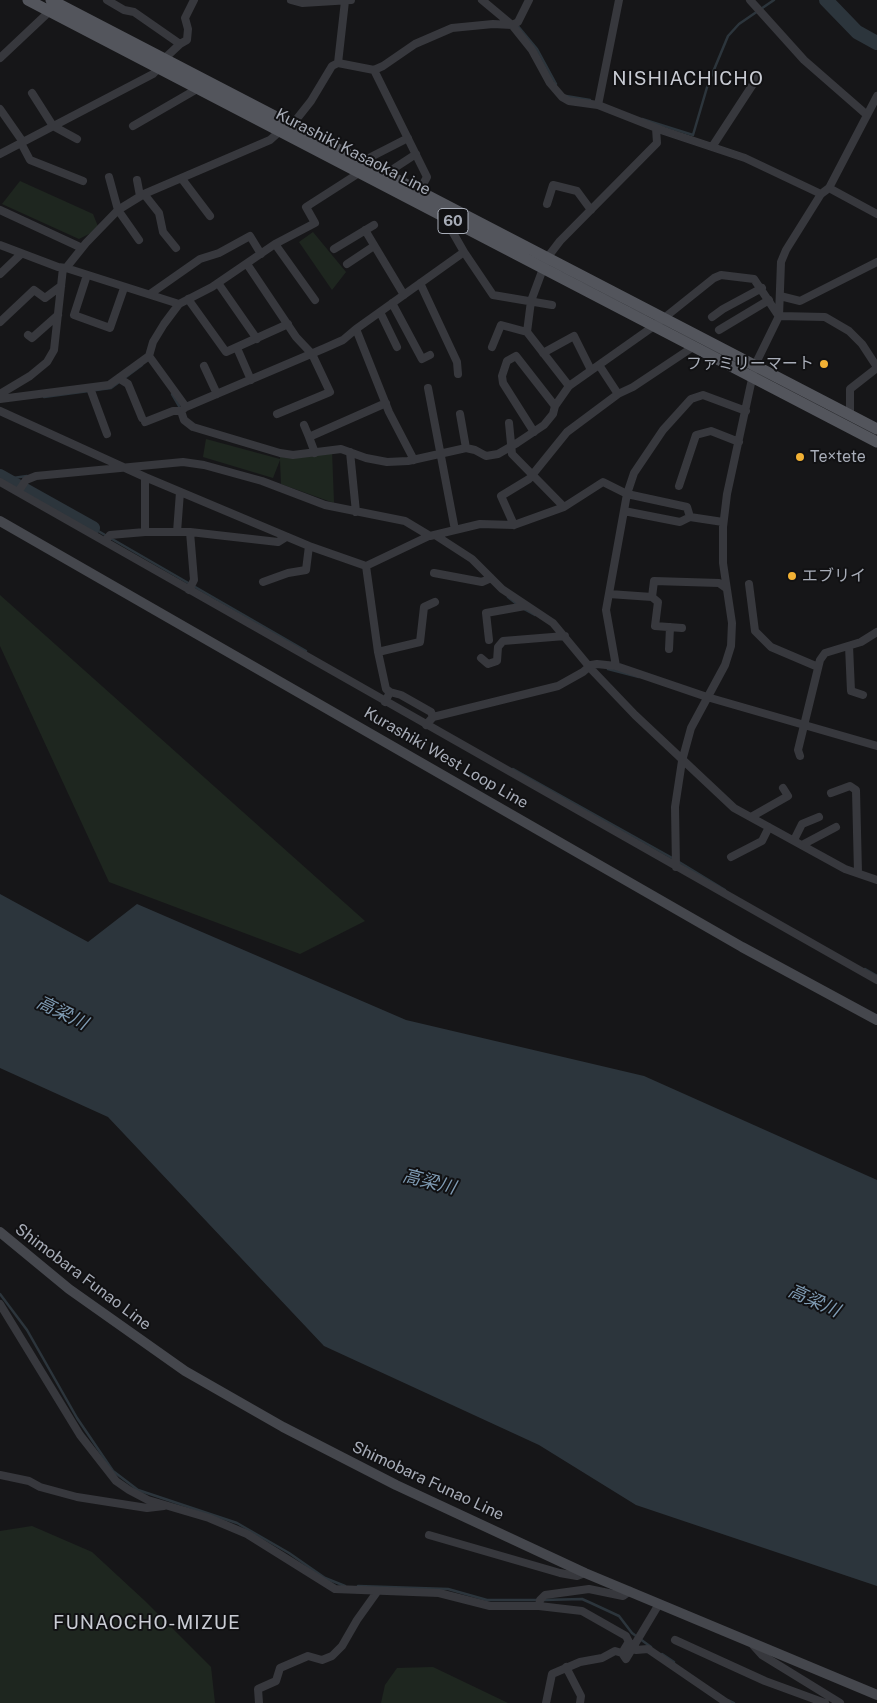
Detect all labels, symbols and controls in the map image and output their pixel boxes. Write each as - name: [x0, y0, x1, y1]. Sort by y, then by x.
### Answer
- district label: NISHIACHICHO: [611, 68, 765, 90]
- street label: Kurashiki Kasaoka Line: [272, 105, 434, 199]
- road number: 60: [438, 208, 468, 234]
- place label: ファミリーマート: [686, 354, 814, 374]
- marker: ファミリーマート: [818, 358, 830, 370]
- place label: Te×tete: [810, 447, 866, 467]
- marker: Te×tete: [794, 451, 806, 463]
- place label: エブリイ: [802, 566, 866, 586]
- marker: エブリイ: [786, 570, 798, 582]
- street label: Kurashiki West Loop Line: [360, 703, 532, 813]
- water label: 高梁川: [33, 991, 91, 1035]
- water label: 高梁川: [400, 1165, 458, 1199]
- street label: Shimobara Funao Line: [11, 1220, 155, 1334]
- water label: 高梁川: [785, 1280, 843, 1322]
- street label: Shimobara Funao Line: [349, 1437, 507, 1525]
- district label: FUNAOCHO-MIZUE: [51, 1612, 243, 1634]

